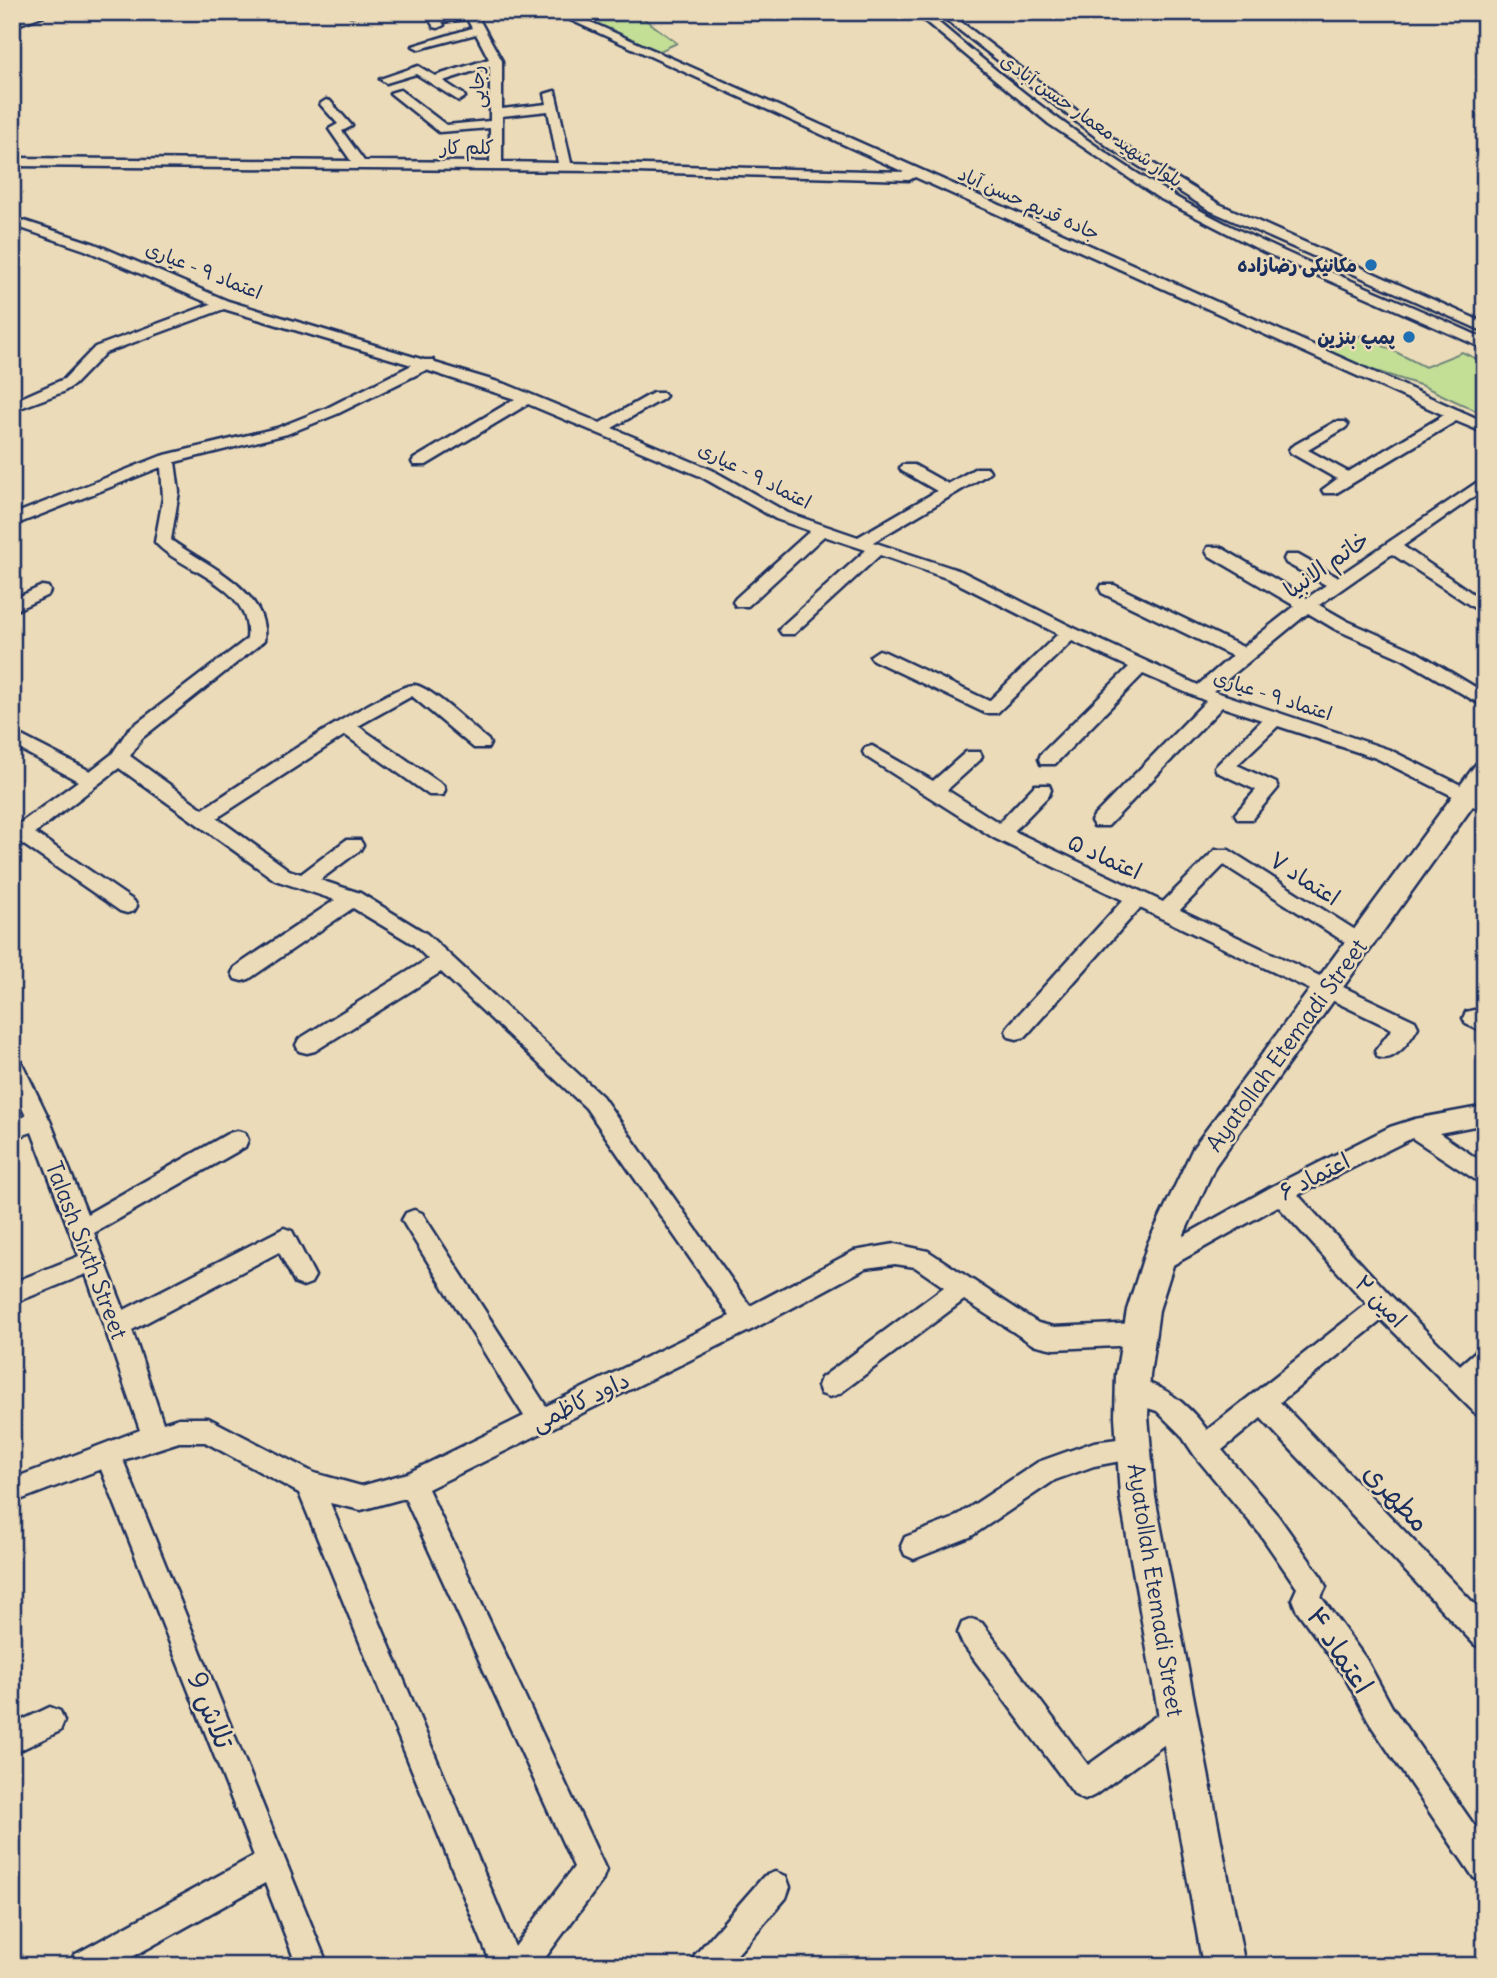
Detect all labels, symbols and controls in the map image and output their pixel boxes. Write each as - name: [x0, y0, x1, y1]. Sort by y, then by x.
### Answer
- street label: بلوار شهید معمار حسن آبادی: [996, 48, 1188, 192]
- street label: رجایی: [464, 65, 491, 109]
- street label: کلم کار: [438, 135, 494, 162]
- street label: جاده قدیم حسن آباد: [953, 161, 1104, 248]
- street label: اعتماد ۹ - عیاری: [142, 236, 266, 304]
- place label: مکانیکی رضازاده: [1237, 253, 1357, 278]
- marker: مکانیکی رضازاده: [1363, 257, 1379, 273]
- place label: پمپ بنزین: [1317, 325, 1395, 350]
- marker: پمپ بنزین: [1401, 329, 1417, 345]
- street label: اعتماد ۹ - عیاری: [695, 436, 815, 514]
- street label: خاتم الانبیا: [1278, 524, 1377, 607]
- street label: اعتماد ۹ - عیاری: [1211, 665, 1335, 725]
- street label: اعتماد ۵: [1063, 826, 1147, 886]
- street label: اعتماد ۷: [1264, 844, 1346, 912]
- street label: Ayatollah Etemadi Street: [1199, 933, 1373, 1157]
- street label: اعتماد ۶: [1273, 1146, 1355, 1206]
- street label: Talash Sixth Street: [40, 1157, 134, 1343]
- street label: امین ۲: [1349, 1269, 1413, 1333]
- street label: داود کاظمی: [526, 1365, 634, 1438]
- street label: مطهری: [1356, 1455, 1438, 1539]
- street label: Ayatollah Etemadi Street: [1122, 1461, 1190, 1719]
- street label: اعتماد ۴: [1299, 1600, 1381, 1700]
- street label: تلاش 9: [179, 1666, 243, 1755]

